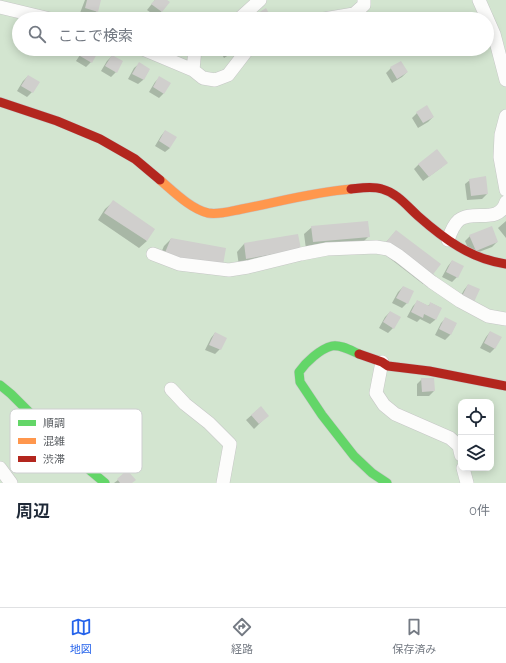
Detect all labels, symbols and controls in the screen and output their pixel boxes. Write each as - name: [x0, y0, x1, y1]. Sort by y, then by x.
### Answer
- search box: [12, 12, 494, 56]
- icon: search: [26, 23, 48, 45]
- text: ここで検索: [58, 27, 133, 45]
- map controls: [458, 399, 494, 471]
- button: locate: [458, 399, 494, 435]
- legend: [10, 409, 142, 473]
- text: 順調: [43, 417, 65, 430]
- text: 混雑: [43, 435, 65, 448]
- button: layers: [458, 435, 494, 471]
- text: 渋滞: [43, 453, 65, 466]
- text: 周辺: [16, 501, 50, 521]
- text: 0件: [469, 503, 490, 518]
- tab: 地図: [70, 616, 92, 656]
- tab: 経路: [231, 616, 253, 656]
- tab: 保存済み: [392, 616, 436, 656]

